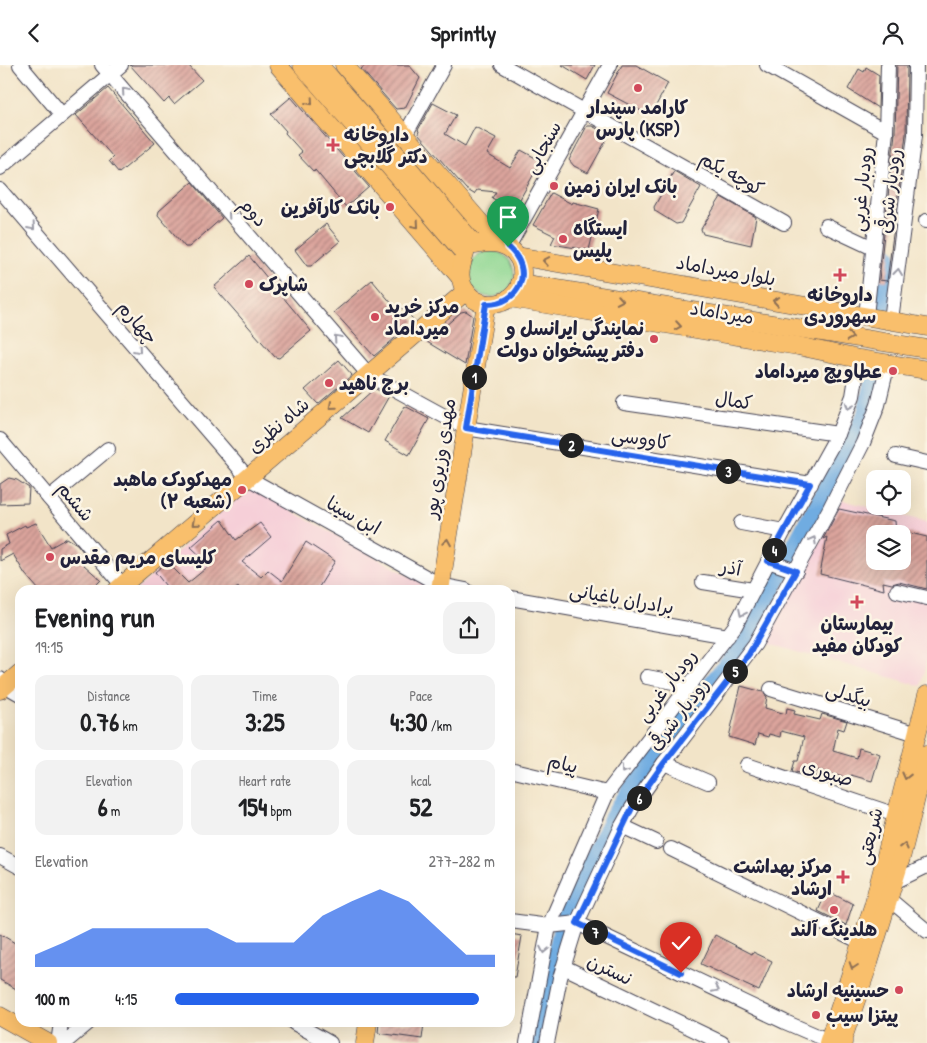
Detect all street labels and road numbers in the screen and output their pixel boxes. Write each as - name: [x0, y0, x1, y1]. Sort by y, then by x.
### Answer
- street label: سنجابی: [517, 116, 567, 178]
- street label: کوچه یکم: [694, 145, 769, 203]
- street label: رودبار غربی: [844, 145, 878, 233]
- street label: رودبار شرقی: [871, 147, 907, 235]
- street label: دوم: [233, 192, 274, 233]
- street label: بلوار میرداماد: [674, 248, 778, 292]
- street label: میرداماد: [688, 294, 756, 330]
- street label: چهارم: [110, 295, 164, 351]
- street label: کمال: [714, 385, 754, 415]
- street label: شاه نظری: [242, 391, 314, 459]
- street label: مهدی وزیری پور: [416, 396, 461, 522]
- street label: کاووسی: [610, 421, 672, 455]
- street label: ششم: [50, 475, 100, 528]
- street label: ابن سینا: [322, 489, 386, 541]
- street label: آذر: [716, 552, 745, 582]
- street label: برادران باغیانی: [568, 576, 676, 620]
- street label: رودبار غربی: [629, 643, 703, 727]
- street label: رودبار شرقی: [641, 672, 715, 756]
- street label: بیگدلی: [823, 675, 875, 713]
- street label: پیام: [545, 747, 581, 781]
- street label: صبوری: [799, 752, 857, 792]
- street label: شریعتی: [849, 805, 889, 867]
- street label: نسترن: [583, 947, 637, 991]

